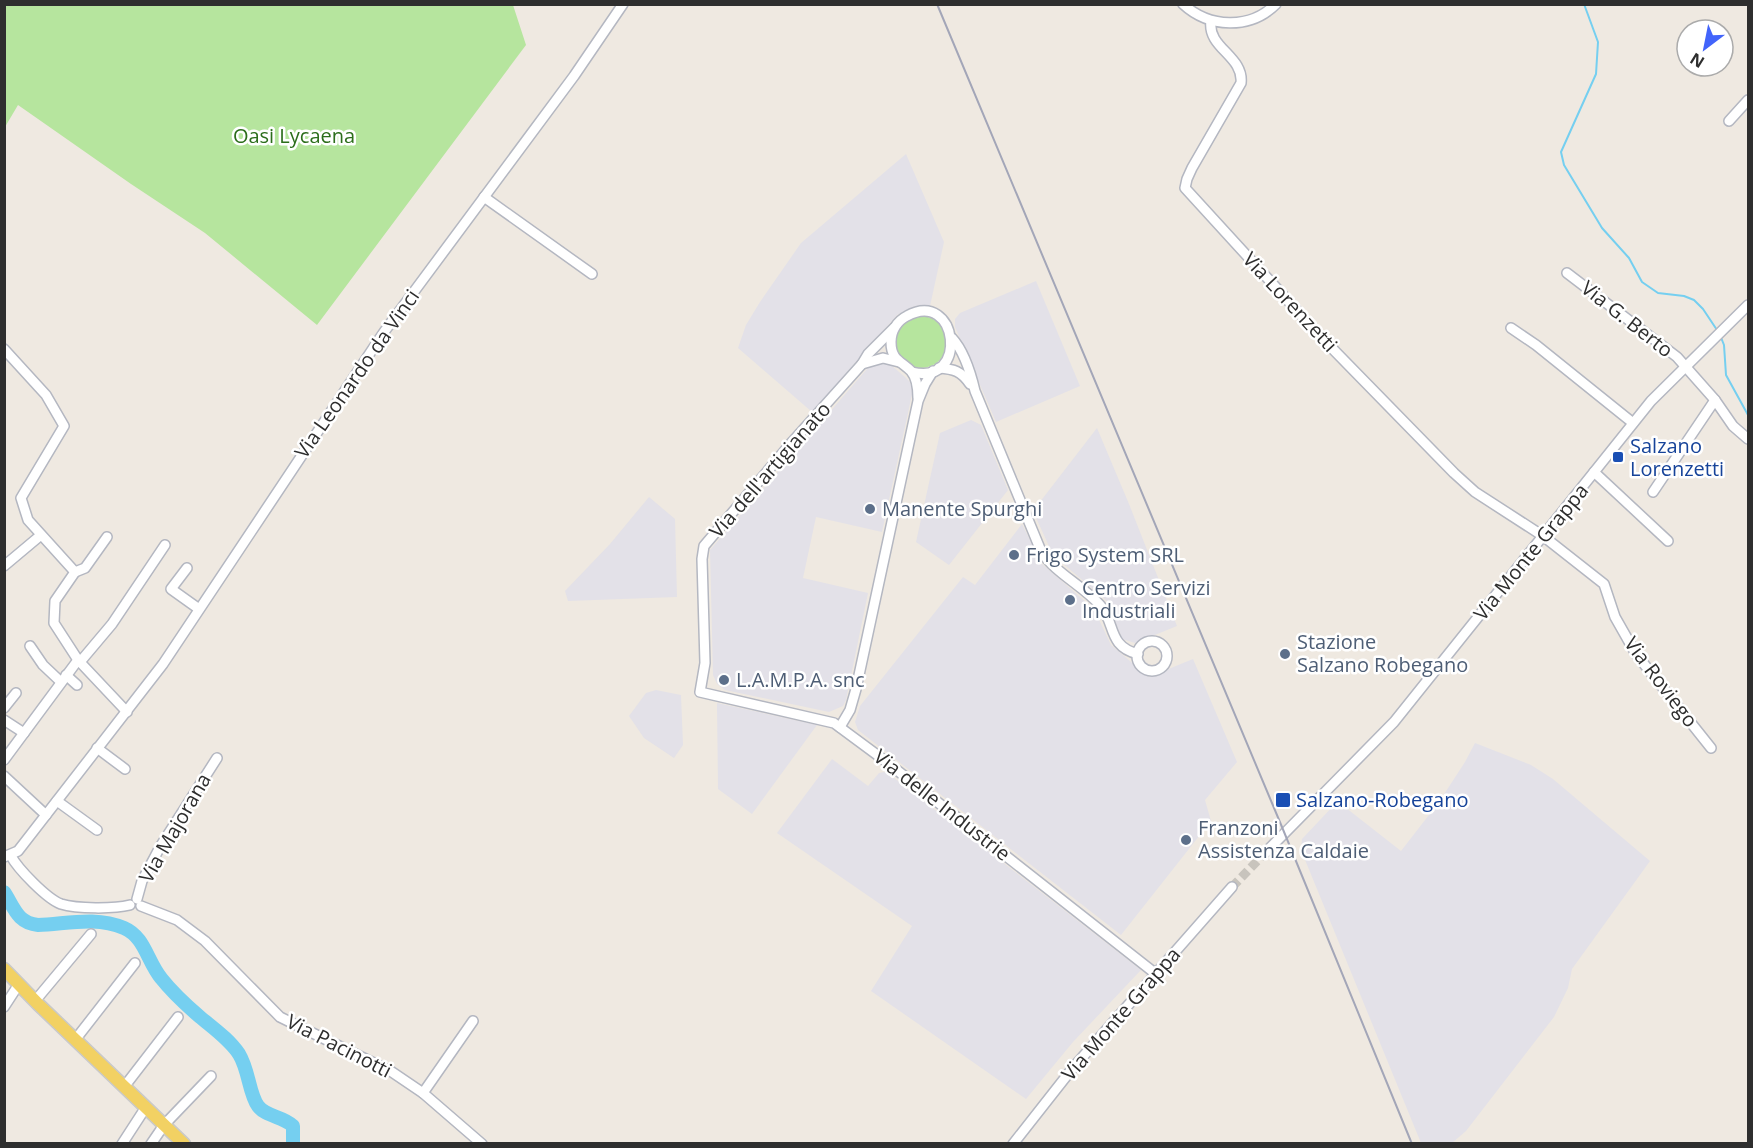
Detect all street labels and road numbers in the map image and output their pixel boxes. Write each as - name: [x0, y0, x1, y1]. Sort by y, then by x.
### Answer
- street label: Via Lorenzetti: [1237, 246, 1344, 357]
- street label: Via G. Berto: [1576, 274, 1679, 363]
- street label: Via Leonardo da Vinci: [288, 284, 425, 464]
- street label: Via dell'artigianato: [703, 396, 836, 544]
- street label: Via Monte Grappa: [1467, 478, 1594, 626]
- street label: Via Roviego: [1618, 631, 1704, 732]
- street label: Via delle Industrie: [868, 743, 1016, 867]
- street label: Via Majorana: [132, 768, 217, 887]
- street label: Via Monte Grappa: [1055, 941, 1186, 1086]
- street label: Via Pacinotti: [282, 1007, 396, 1084]

